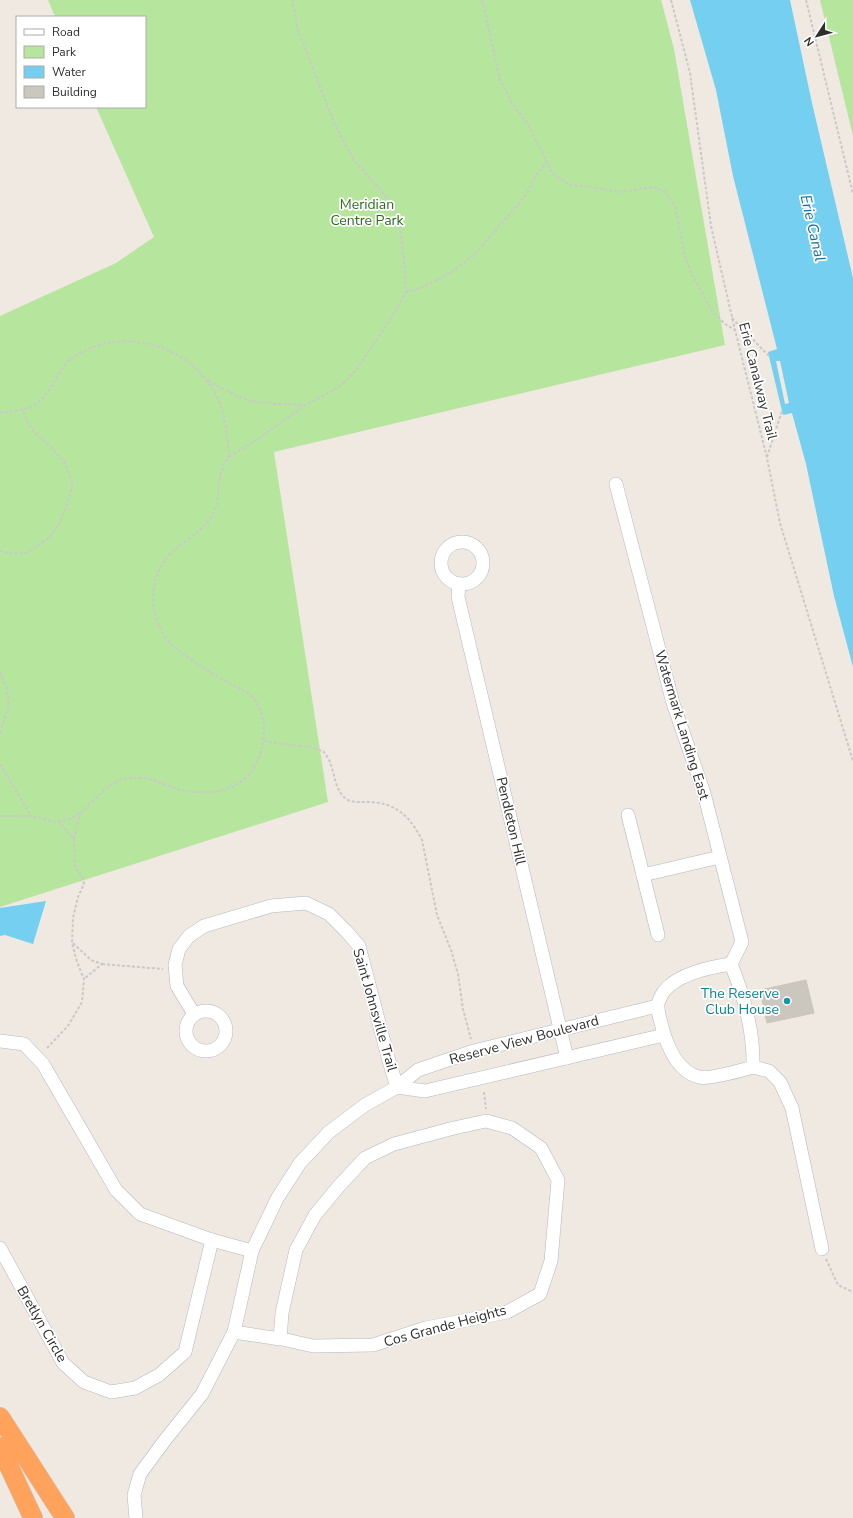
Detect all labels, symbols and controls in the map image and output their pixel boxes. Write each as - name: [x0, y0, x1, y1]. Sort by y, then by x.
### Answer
- legend: [16, 16, 146, 108]
- north arrow: [797, 16, 837, 56]
- text: Road: [52, 24, 80, 40]
- text: N: [801, 34, 818, 49]
- text: Park: [52, 44, 77, 60]
- text: Water: [52, 64, 86, 80]
- text: Building: [52, 84, 97, 100]
- water label: Erie Canal: [796, 193, 830, 263]
- park label: Meridian Centre Park: [330, 195, 405, 230]
- street label: Erie Canalway Trail: [734, 320, 782, 443]
- street label: Watermark Landing East: [650, 648, 714, 802]
- street label: Pendleton Hill: [492, 775, 531, 868]
- street label: Saint Johnsville Trail: [348, 946, 402, 1075]
- place label: The Reserve Club House: [701, 984, 779, 1019]
- marker: The Reserve Club House: [782, 996, 792, 1006]
- street label: Reserve View Boulevard: [447, 1011, 601, 1069]
- street label: Bretlyn Circle: [13, 1282, 71, 1366]
- street label: Cos Grande Heights: [382, 1300, 509, 1351]

